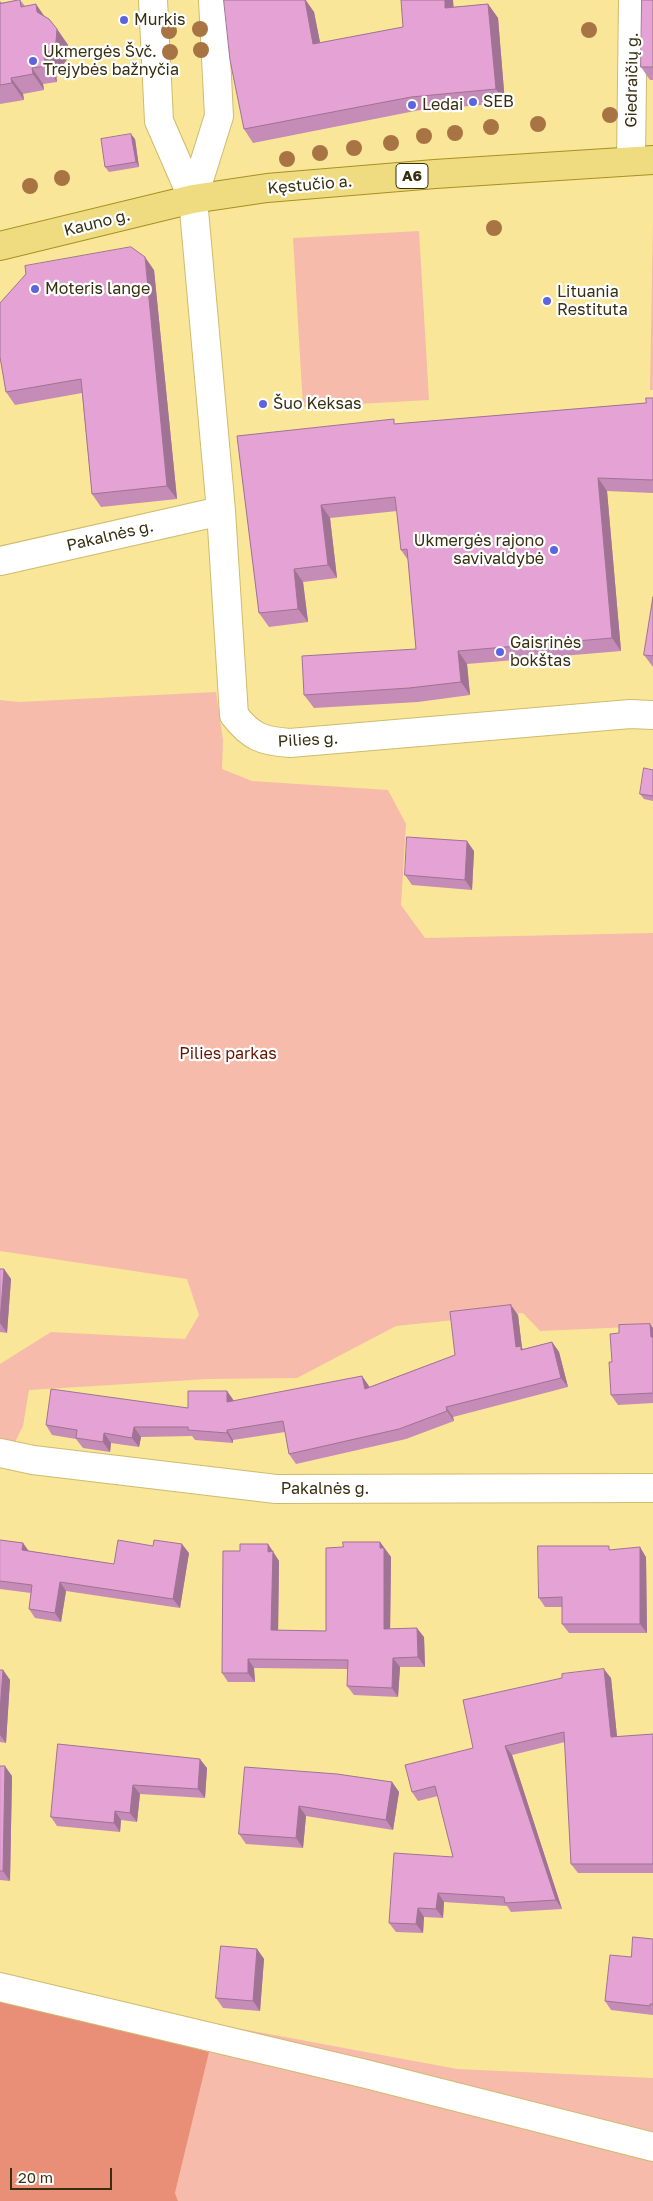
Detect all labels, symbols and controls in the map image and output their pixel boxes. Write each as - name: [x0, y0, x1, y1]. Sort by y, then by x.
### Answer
- place label: Murkis: [134, 10, 185, 30]
- marker: Murkis: [118, 14, 130, 26]
- street label: Giedraičių g.: [622, 32, 642, 128]
- place label: Ukmergės Švč. Trejybės bažnyčia: [43, 42, 179, 80]
- marker: Ukmergės Švč. Trejybės bažnyčia: [27, 55, 39, 67]
- place label: SEB: [483, 92, 514, 112]
- place label: Ledai: [422, 95, 463, 115]
- marker: SEB: [467, 96, 479, 108]
- marker: Ledai: [406, 99, 418, 111]
- road number: A6: [396, 164, 428, 188]
- street label: Kęstučio a.: [267, 172, 353, 198]
- street label: Kauno g.: [62, 205, 132, 241]
- place label: Moteris lange: [45, 279, 150, 299]
- place label: Lituania Restituta: [557, 282, 628, 320]
- marker: Moteris lange: [29, 283, 41, 295]
- marker: Lituania Restituta: [541, 295, 553, 307]
- place label: Šuo Keksas: [273, 394, 362, 414]
- marker: Šuo Keksas: [257, 398, 269, 410]
- street label: Pakalnės g.: [65, 517, 155, 555]
- place label: Ukmergės rajono savivaldybė: [414, 531, 544, 569]
- marker: Ukmergės rajono savivaldybė: [548, 544, 560, 556]
- place label: Gaisrinės bokštas: [510, 633, 581, 671]
- marker: Gaisrinės bokštas: [494, 646, 506, 658]
- street label: Pilies g.: [277, 729, 339, 751]
- park label: Pilies parkas: [179, 1044, 277, 1064]
- street label: Pakalnės g.: [281, 1479, 369, 1499]
- scale bar: [12, 2158, 115, 2190]
- text: 20 m: [18, 2168, 53, 2186]

